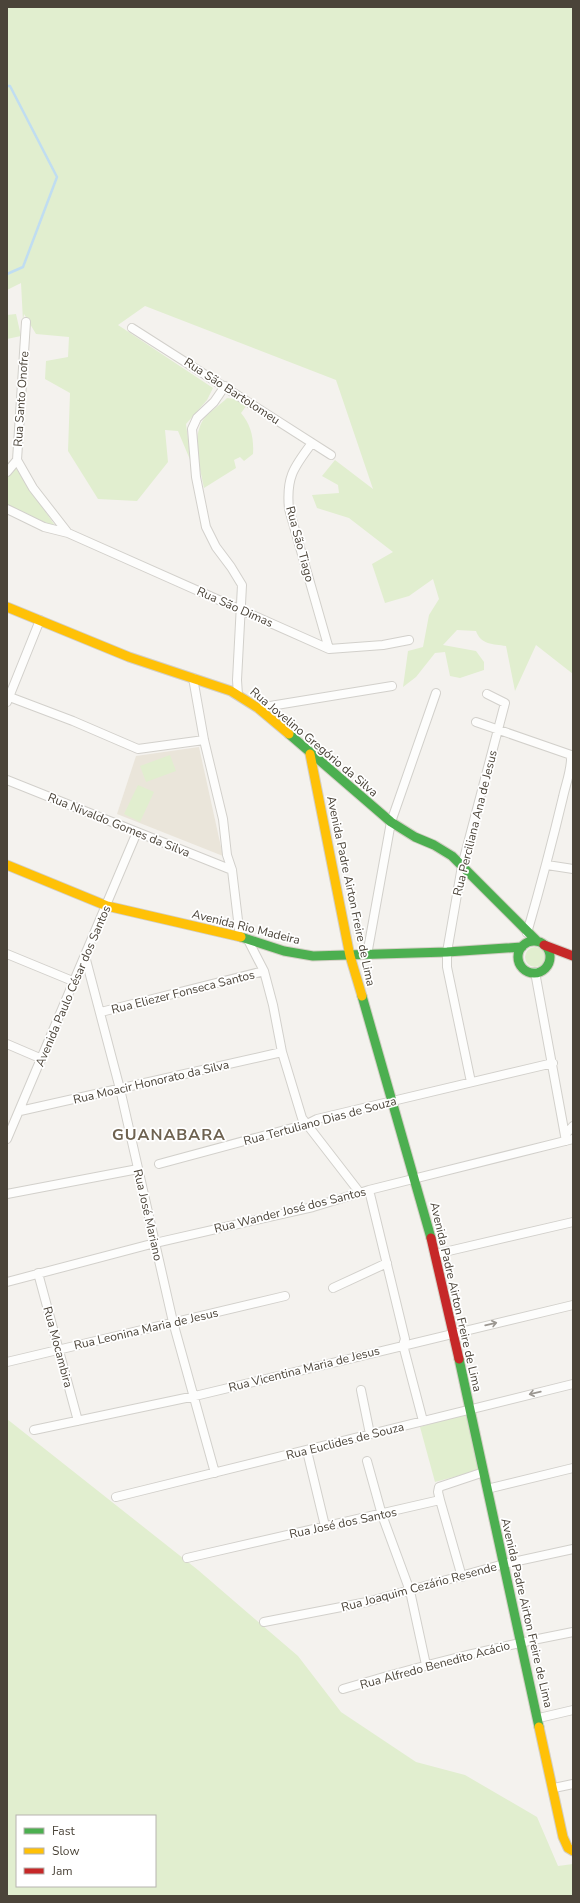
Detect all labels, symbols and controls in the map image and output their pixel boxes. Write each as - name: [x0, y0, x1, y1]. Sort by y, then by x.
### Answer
- street label: Rua Santo Onofre: [10, 351, 32, 447]
- street label: Rua São Bartolomeu: [181, 354, 283, 428]
- street label: Rua São Tiago: [282, 504, 318, 584]
- street label: Rua São Dimas: [194, 583, 276, 631]
- street label: Rua Jovelino Gregório da Silva: [247, 684, 381, 800]
- street label: Rua Perciliana Ana de Jesus: [449, 748, 501, 897]
- street label: Rua Nivaldo Gomes da Silva: [46, 789, 192, 861]
- street label: Avenida Padre Airton Freire de Lima: [323, 794, 379, 988]
- street label: Avenida Paulo César dos Santos: [32, 903, 114, 1069]
- street label: Avenida Rio Madeira: [190, 906, 302, 948]
- street label: Rua Eliezer Fonseca Santos: [110, 966, 257, 1018]
- street label: Rua Moacir Honorato da Silva: [72, 1056, 230, 1108]
- street label: Rua Tertuliano Dias de Souza: [242, 1093, 398, 1149]
- district label: GUANABARA: [112, 1124, 226, 1146]
- street label: Rua José Mariano: [130, 1168, 166, 1263]
- street label: Rua Wander José dos Santos: [212, 1183, 368, 1237]
- street label: Avenida Padre Airton Freire de Lima: [426, 1201, 486, 1393]
- street label: Rua Mocambira: [39, 1305, 77, 1389]
- street label: Rua Leonina Maria de Jesus: [72, 1305, 220, 1353]
- one-way arrow: [484, 1319, 497, 1327]
- street label: Rua Vicentina Maria de Jesus: [227, 1342, 381, 1396]
- one-way arrow: [529, 1390, 542, 1398]
- street label: Rua Euclides de Souza: [284, 1419, 406, 1463]
- street label: Rua José dos Santos: [288, 1504, 399, 1542]
- street label: Avenida Padre Airton Freire de Lima: [497, 1517, 557, 1709]
- street label: Rua Joaquim Cezário Resende: [339, 1559, 499, 1615]
- street label: Rua Alfredo Benedito Acácio: [358, 1637, 512, 1693]
- legend: [16, 1815, 156, 1887]
- text: Fast: [52, 1823, 75, 1839]
- text: Slow: [52, 1843, 80, 1859]
- text: Jam: [51, 1863, 73, 1879]

